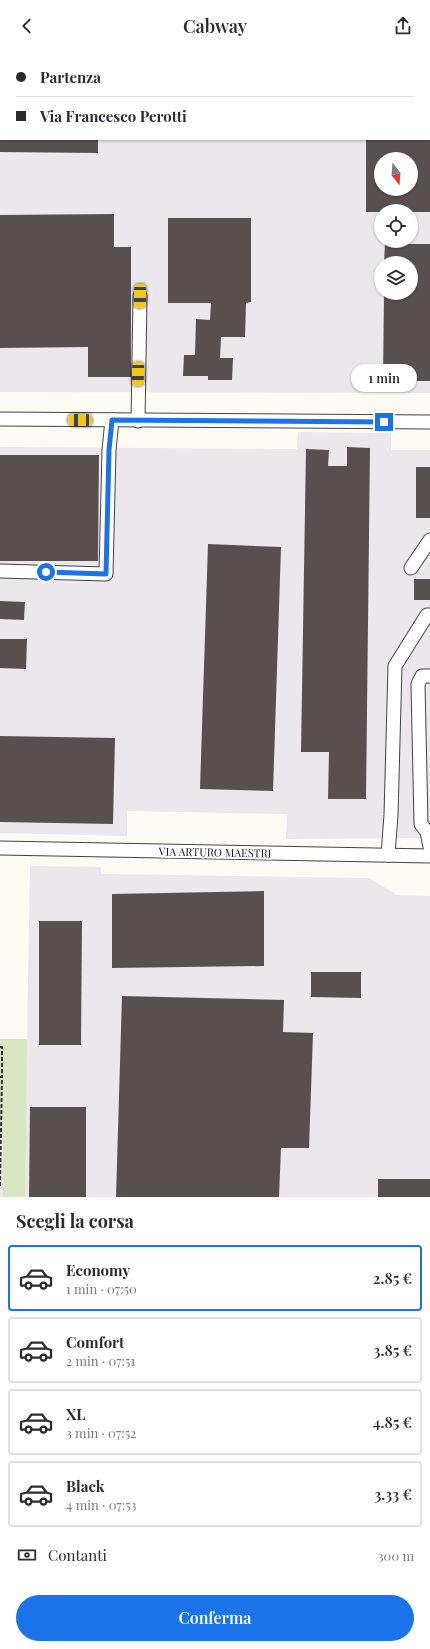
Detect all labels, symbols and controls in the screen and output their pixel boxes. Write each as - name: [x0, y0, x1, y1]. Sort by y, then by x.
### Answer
- text: Cabway: [183, 14, 247, 38]
- icon: back: [16, 15, 38, 37]
- icon: share: [392, 15, 414, 37]
- text: Partenza: [40, 67, 101, 87]
- text: Via Francesco Perotti: [40, 106, 187, 126]
- north arrow: [374, 152, 418, 196]
- map controls: [374, 152, 418, 300]
- button: locate: [374, 204, 418, 248]
- button: layers: [374, 256, 418, 300]
- car: [134, 284, 146, 308]
- car: [132, 362, 144, 386]
- callout: 1 min: [351, 364, 417, 392]
- text: 1 min: [368, 369, 400, 386]
- route end: [375, 413, 393, 431]
- car: [68, 414, 92, 426]
- route start: [37, 563, 55, 581]
- street label: VIA ARTURO MAESTRI: [158, 844, 272, 860]
- text: Scegli la corsa: [16, 1209, 134, 1233]
- icon: car: [18, 1260, 54, 1296]
- text: Economy: [66, 1260, 130, 1280]
- text: 2.85 €: [373, 1268, 412, 1288]
- text: 1 min · 07:50: [66, 1280, 137, 1297]
- icon: car: [18, 1332, 54, 1368]
- text: Comfort: [66, 1332, 124, 1352]
- text: 3.85 €: [373, 1340, 412, 1360]
- text: 2 min · 07:51: [66, 1352, 135, 1369]
- icon: car: [18, 1404, 54, 1440]
- text: XL: [66, 1404, 86, 1424]
- text: 4.85 €: [373, 1412, 412, 1432]
- text: 3 min · 07:52: [66, 1424, 136, 1441]
- icon: car: [18, 1476, 54, 1512]
- text: Black: [66, 1476, 105, 1496]
- text: 3.33 €: [374, 1484, 412, 1504]
- text: 4 min · 07:53: [66, 1496, 136, 1513]
- icon: cash: [16, 1544, 38, 1566]
- text: Contanti: [48, 1545, 107, 1565]
- text: 300 m: [378, 1547, 414, 1564]
- button: Conferma: [16, 1595, 414, 1641]

